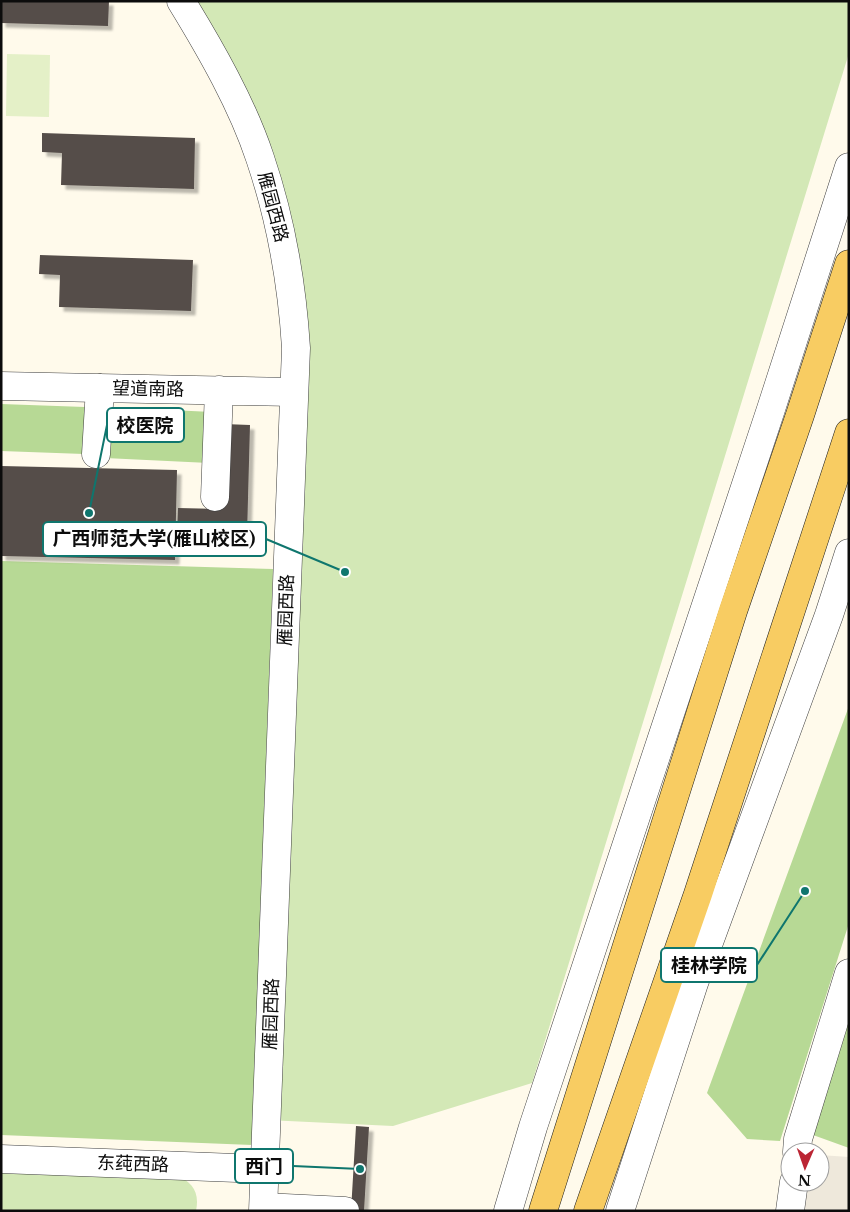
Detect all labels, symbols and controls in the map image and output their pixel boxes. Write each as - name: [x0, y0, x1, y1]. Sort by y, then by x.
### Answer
- street label: 雁园西路: [253, 169, 293, 245]
- street label: 望道南路: [112, 377, 184, 401]
- callout: 校医院: [107, 408, 184, 442]
- text: 校医院: [116, 414, 174, 437]
- callout: 广西师范大学(雁山校区): [43, 522, 266, 556]
- text: 广西师范大学(雁山校区): [52, 527, 256, 550]
- street label: 雁园西路: [274, 574, 298, 646]
- callout: 桂林学院: [661, 948, 757, 982]
- text: 桂林学院: [671, 954, 747, 977]
- street label: 雁园西路: [259, 978, 283, 1050]
- north arrow: [780, 1142, 830, 1192]
- callout: 西门: [235, 1149, 293, 1183]
- street label: 东莼西路: [97, 1152, 169, 1176]
- text: 西门: [245, 1155, 283, 1178]
- text: N: [798, 1171, 811, 1189]

